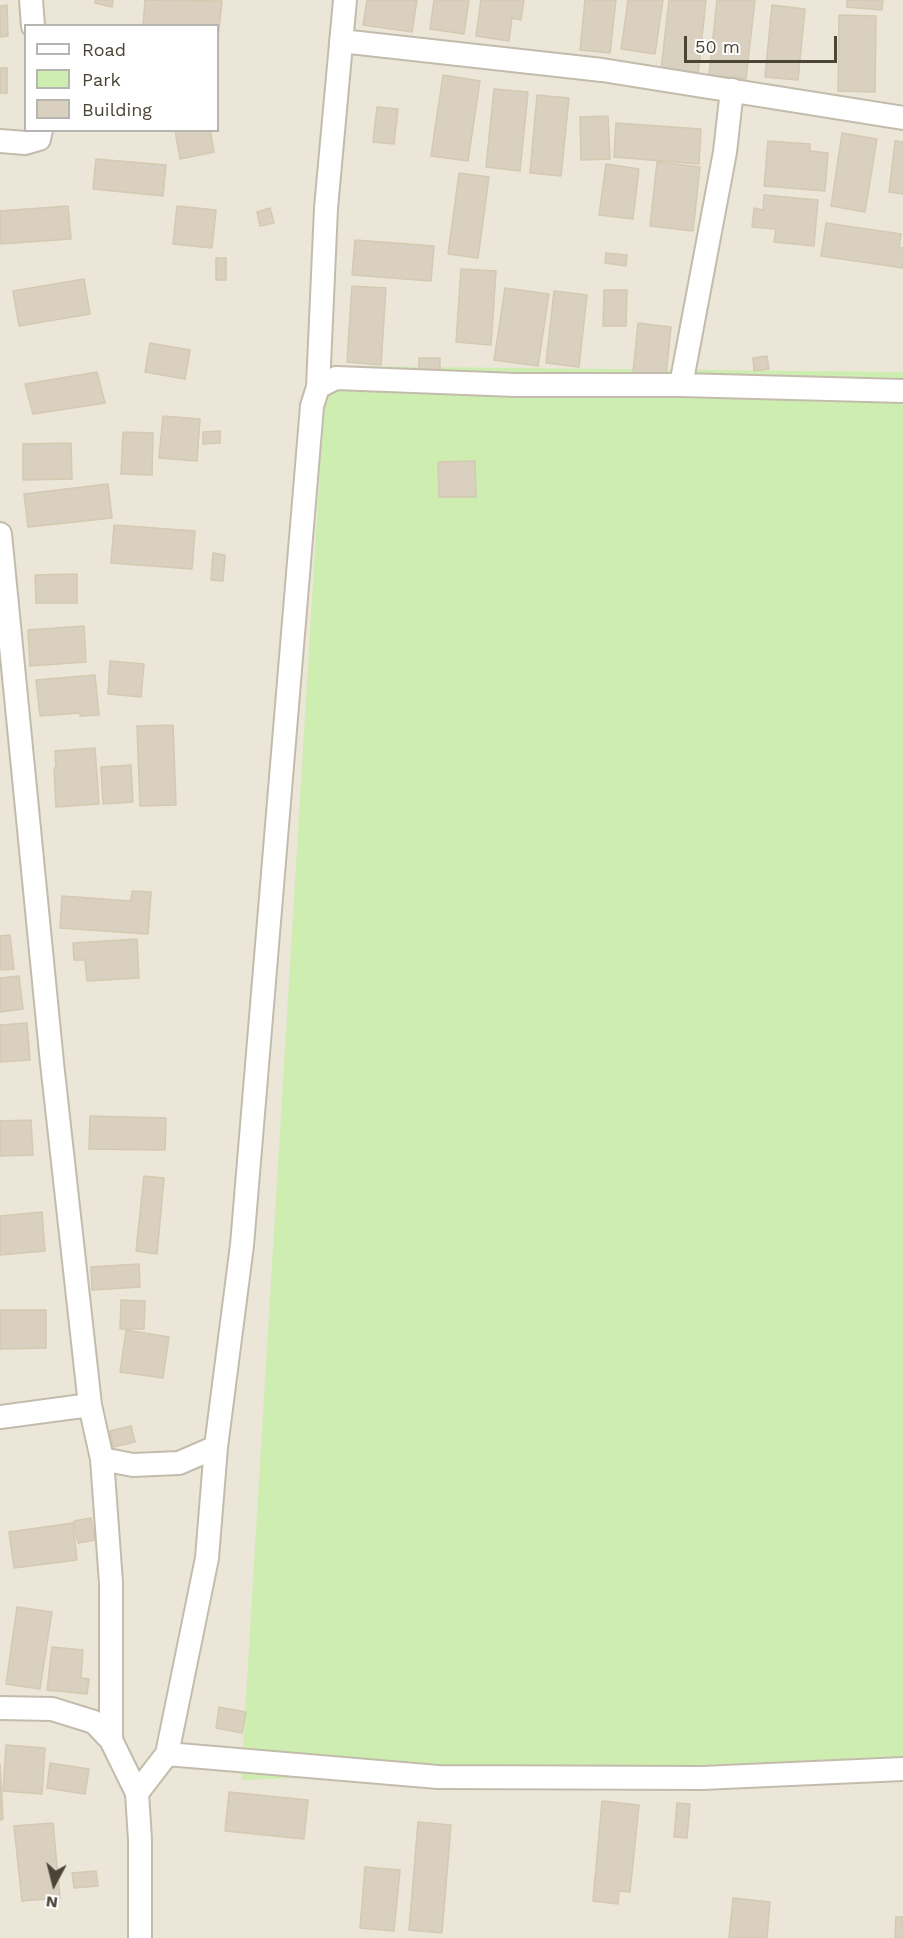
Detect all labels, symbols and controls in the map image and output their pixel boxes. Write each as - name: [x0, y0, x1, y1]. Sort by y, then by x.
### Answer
- legend: [24, 24, 219, 132]
- scale bar: [687, 24, 840, 62]
- text: 50 m: [695, 36, 740, 57]
- text: Road: [82, 39, 126, 60]
- text: Park: [82, 69, 121, 90]
- text: Building: [82, 99, 152, 120]
- north arrow: [24, 1854, 84, 1914]
- text: N: [45, 1892, 59, 1913]

